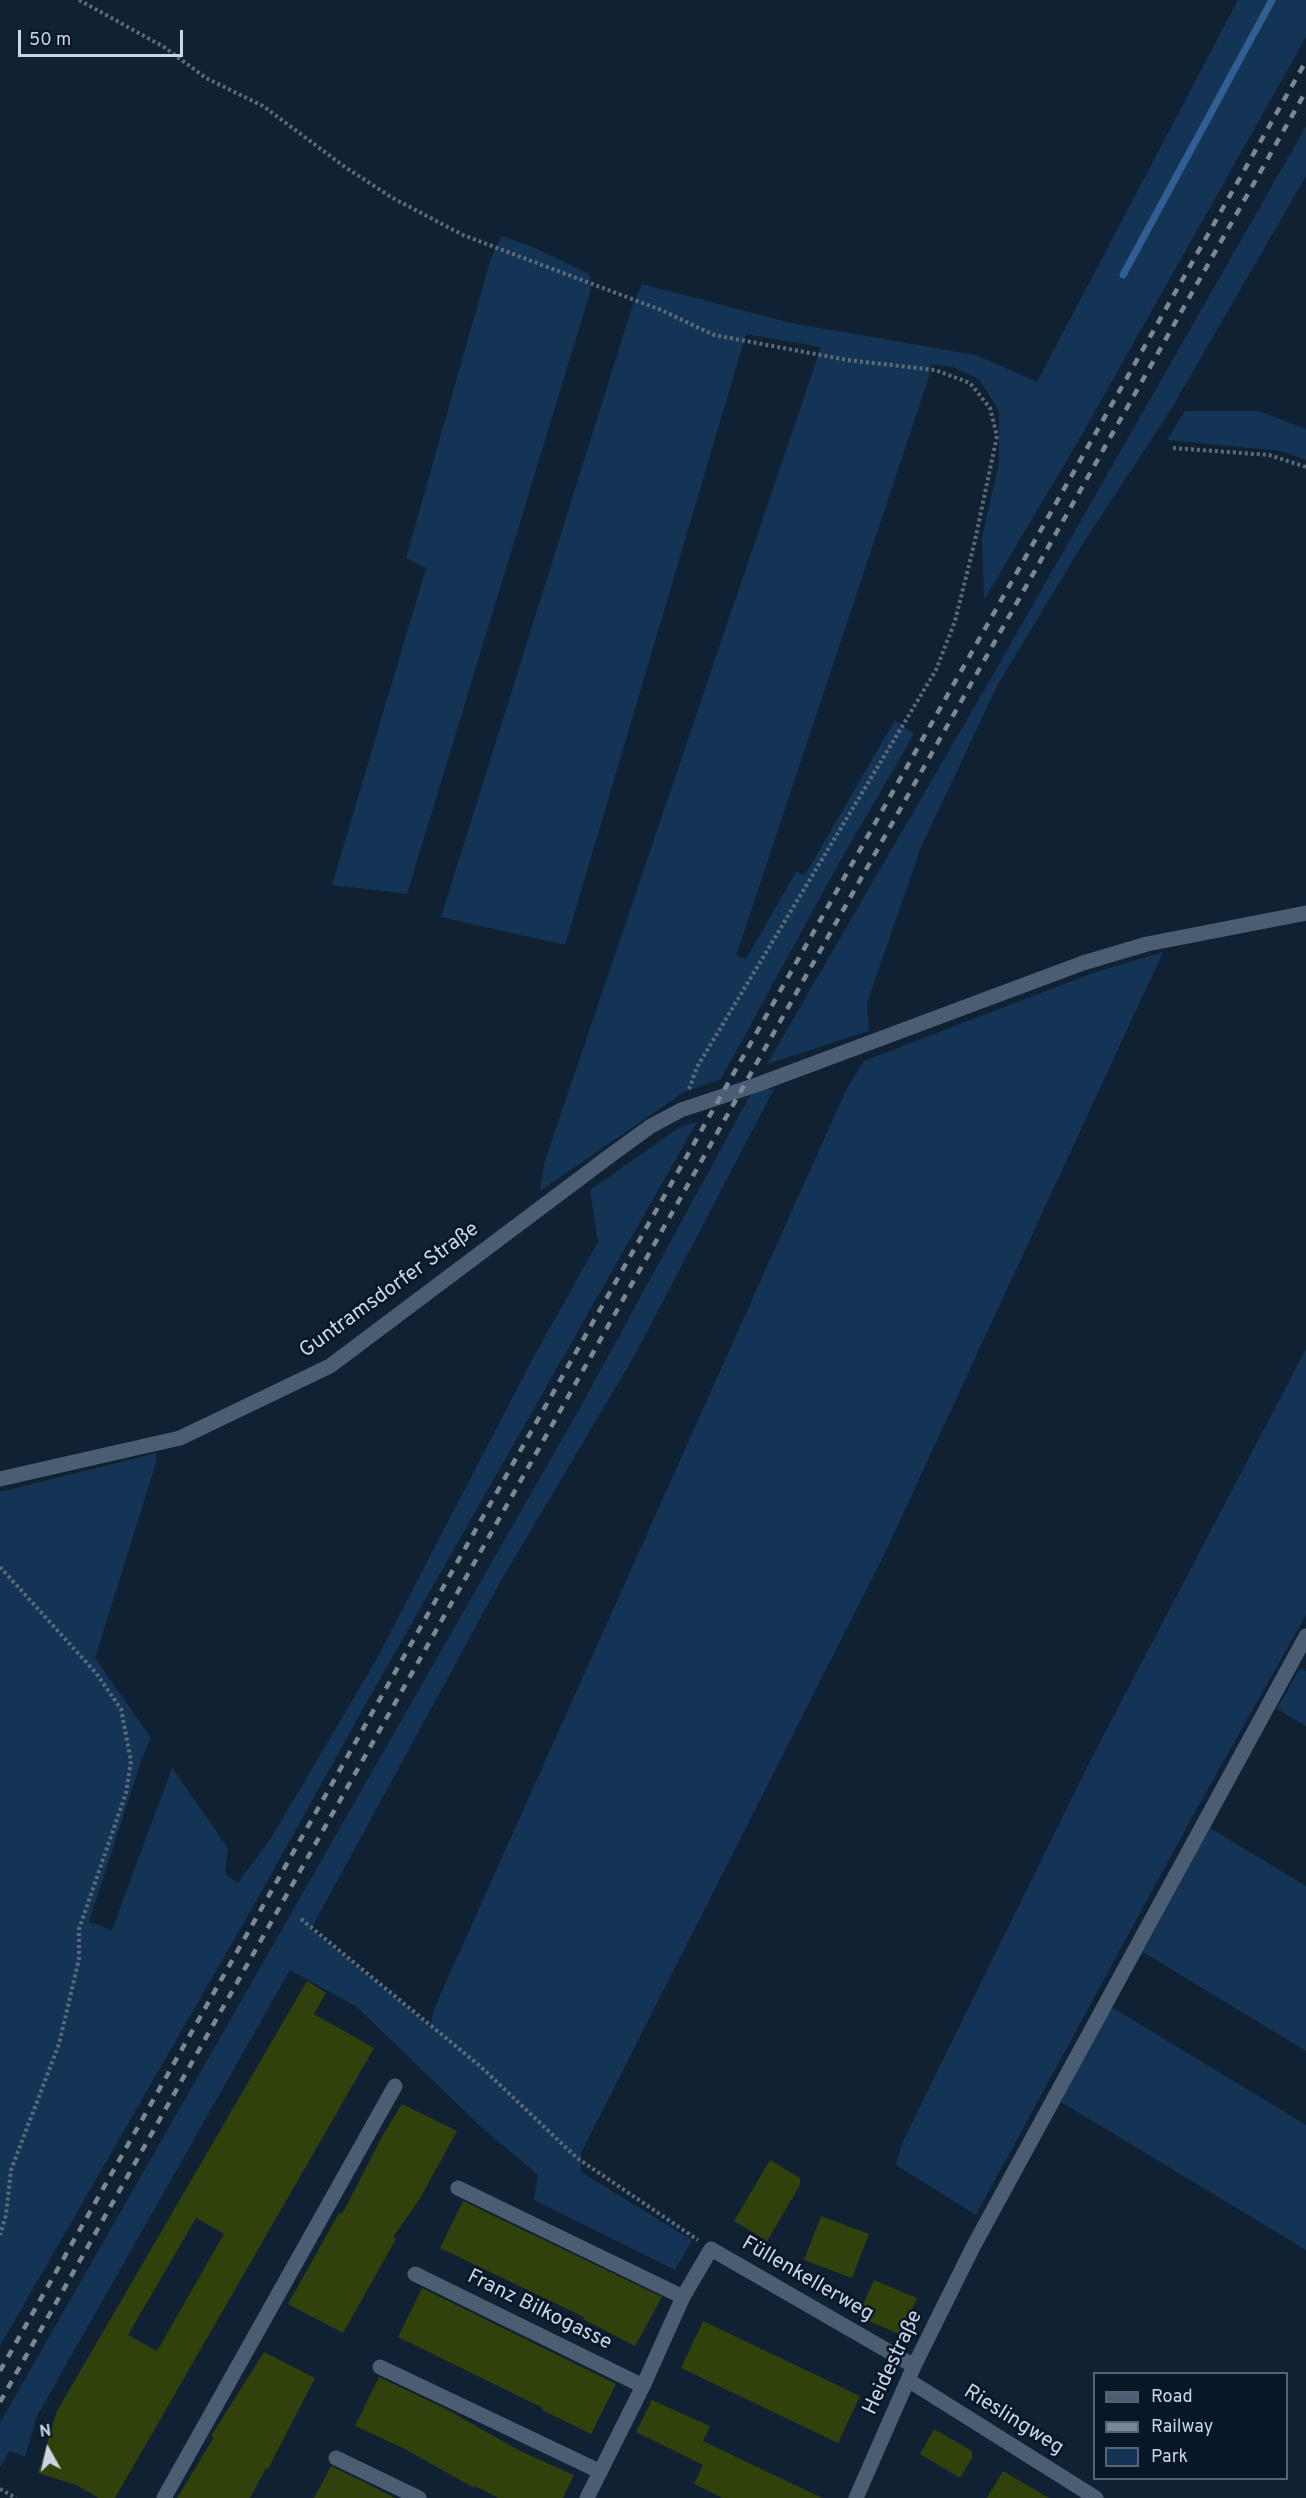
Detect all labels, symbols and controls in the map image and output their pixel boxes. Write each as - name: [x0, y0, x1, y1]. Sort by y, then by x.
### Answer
- scale bar: [21, 18, 186, 56]
- text: 50 m: [29, 29, 71, 52]
- street label: Guntramsdorfer Straße: [295, 1217, 485, 1365]
- street label: Füllenkellerweg: [736, 2232, 878, 2328]
- street label: Franz Bilkogasse: [463, 2265, 615, 2357]
- street label: Heidestraße: [859, 2307, 929, 2419]
- legend: [1093, 2372, 1288, 2480]
- street label: Rieslingweg: [958, 2380, 1068, 2462]
- text: Road: [1151, 2386, 1193, 2409]
- text: Railway: [1151, 2416, 1213, 2439]
- north arrow: [18, 2420, 78, 2480]
- text: N: [38, 2421, 53, 2443]
- text: Park: [1151, 2446, 1188, 2469]

